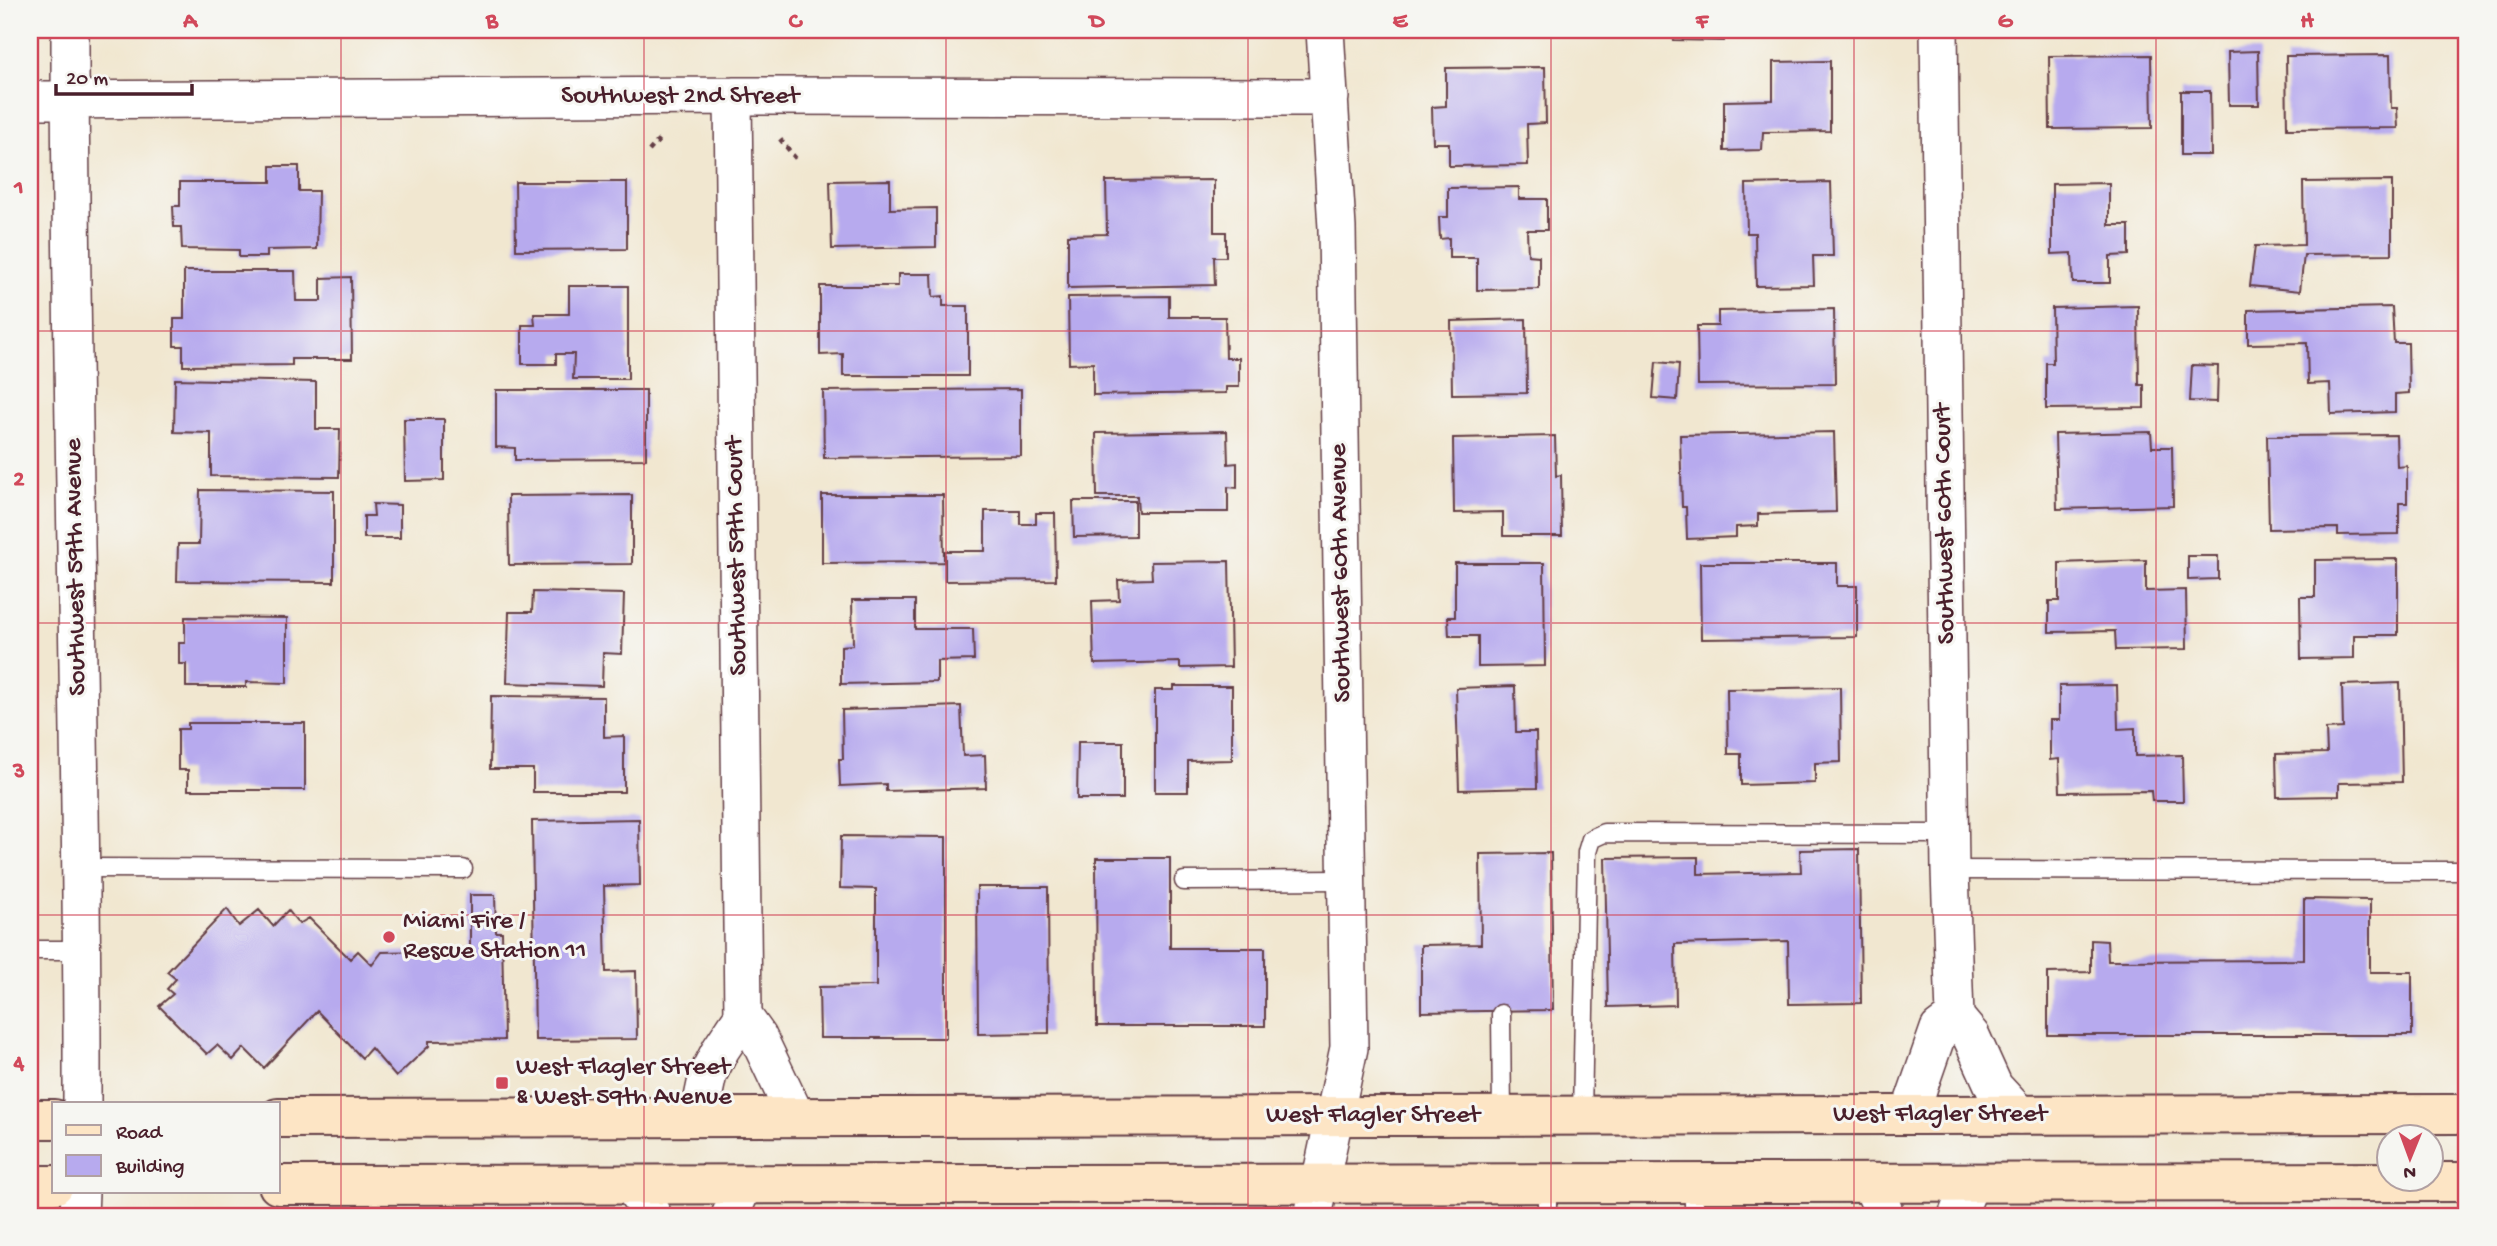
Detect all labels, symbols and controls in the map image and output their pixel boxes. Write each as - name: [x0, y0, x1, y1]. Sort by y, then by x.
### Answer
- text: A: [182, 9, 198, 36]
- text: B: [485, 9, 499, 36]
- text: C: [789, 9, 804, 36]
- text: D: [1088, 9, 1106, 36]
- text: E: [1393, 9, 1409, 36]
- text: F: [1695, 9, 1710, 36]
- text: G: [1998, 9, 2014, 36]
- text: H: [2300, 9, 2314, 36]
- scale bar: [56, 52, 192, 96]
- text: 20 m: [66, 68, 108, 93]
- street label: Southwest 2nd Street: [561, 82, 801, 113]
- text: 1: [13, 175, 24, 202]
- street label: Southwest 60th Court: [1928, 401, 1964, 645]
- street label: Southwest 59th Court: [720, 434, 756, 676]
- street label: Southwest 59th Avenue: [59, 437, 95, 696]
- street label: Southwest 60th Avenue: [1324, 443, 1360, 703]
- text: 2: [13, 467, 25, 494]
- text: 3: [12, 759, 25, 786]
- place label: Miami Fire / Rescue Station 11: [403, 907, 587, 968]
- marker: Miami Fire / Rescue Station 11: [381, 929, 397, 945]
- text: 4: [13, 1051, 25, 1078]
- place label: West Flagler Street & West 59th Avenue: [516, 1053, 732, 1114]
- marker: West Flagler Street & West 59th Avenue: [494, 1075, 510, 1091]
- street label: West Flagler Street: [1833, 1100, 2049, 1131]
- street label: West Flagler Street: [1266, 1101, 1482, 1132]
- legend: [52, 1102, 280, 1194]
- text: Road: [116, 1122, 164, 1147]
- north arrow: [2374, 1124, 2444, 1194]
- text: Building: [115, 1156, 185, 1181]
- text: N: [2403, 1160, 2416, 1183]

